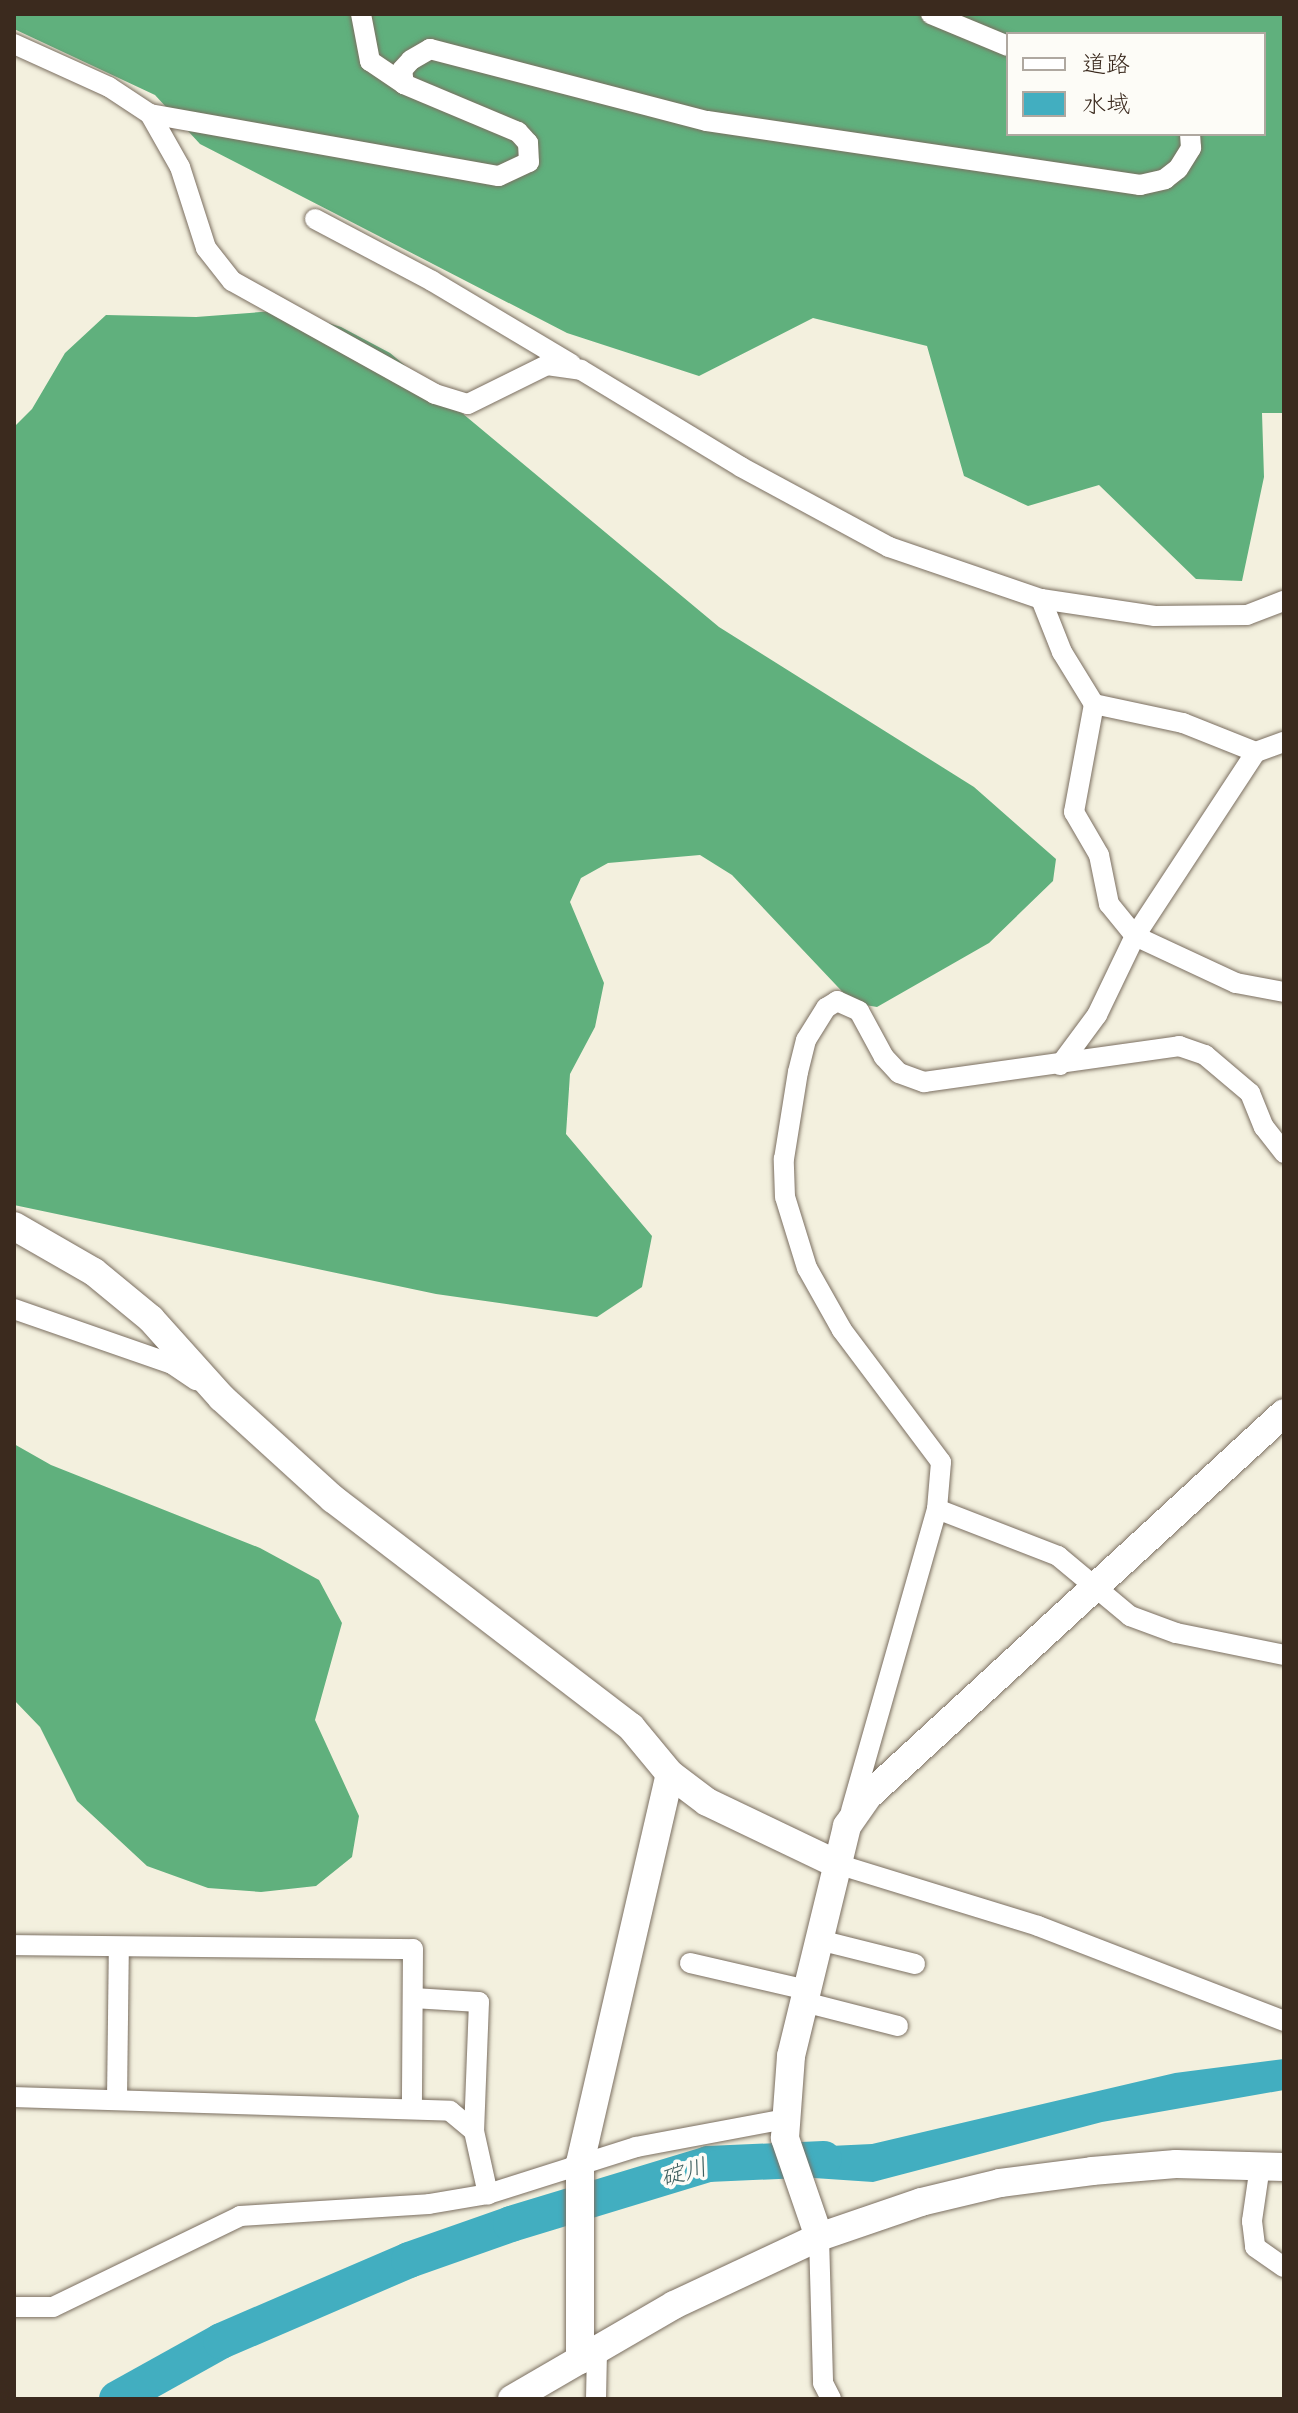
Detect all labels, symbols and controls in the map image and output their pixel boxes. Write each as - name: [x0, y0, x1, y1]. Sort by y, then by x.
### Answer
- legend: [1006, 32, 1266, 136]
- text: 道路: [1082, 46, 1130, 85]
- text: 水域: [1082, 86, 1130, 125]
- water label: 碇川: [657, 2154, 711, 2194]

